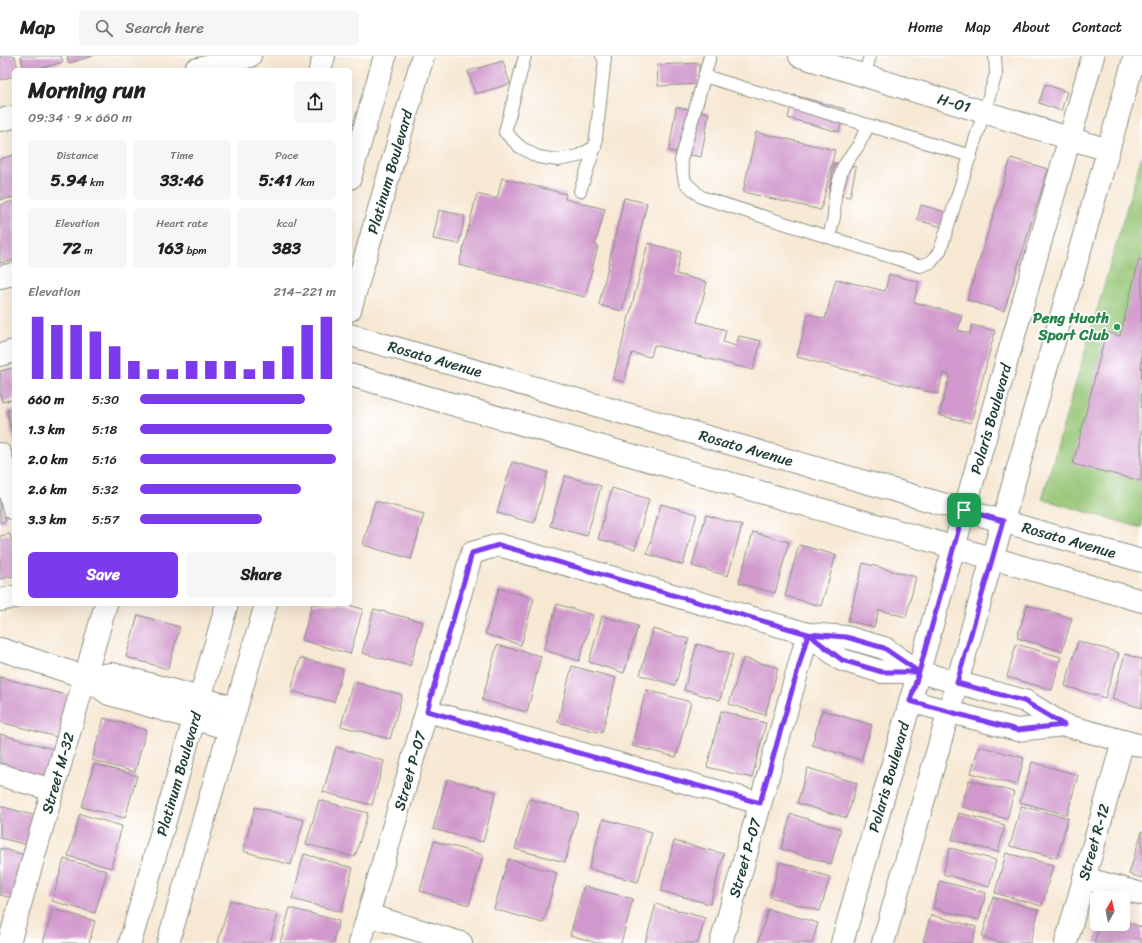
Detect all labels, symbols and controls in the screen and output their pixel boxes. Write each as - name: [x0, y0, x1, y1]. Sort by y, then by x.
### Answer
- search box: [79, 10, 359, 46]
- text: Map: [20, 11, 55, 44]
- text: Search here: [125, 15, 204, 41]
- text: Home: [908, 15, 943, 40]
- text: Map: [965, 15, 991, 40]
- text: About: [1013, 15, 1050, 40]
- text: Contact: [1072, 15, 1122, 40]
- icon: search: [93, 17, 115, 39]
- text: Morning run: [28, 71, 146, 110]
- button: share: [294, 81, 336, 123]
- street label: H-01: [934, 86, 974, 120]
- text: 09:34 · 9 × 660 m: [28, 106, 132, 129]
- street label: Platinum Boulevard: [360, 106, 420, 237]
- text: Distance: [56, 146, 98, 165]
- text: Time: [170, 146, 194, 165]
- text: Pace: [275, 146, 298, 165]
- text: 5.94: [50, 165, 87, 195]
- text: 33:46: [160, 165, 204, 195]
- text: 5:41: [259, 165, 292, 195]
- text: km: [87, 173, 104, 192]
- text: /km: [292, 173, 315, 192]
- text: Elevation: [55, 214, 100, 233]
- text: Heart rate: [156, 214, 208, 233]
- text: kcal: [277, 214, 297, 233]
- text: 72: [62, 233, 81, 263]
- text: 163: [157, 233, 184, 263]
- text: 383: [272, 233, 301, 263]
- text: m: [81, 241, 93, 260]
- text: bpm: [184, 241, 207, 260]
- text: Elevation: [28, 280, 81, 303]
- text: 214–221 m: [273, 280, 336, 303]
- place label: Peng Huoth Sport Club: [1033, 305, 1109, 348]
- marker: Peng Huoth Sport Club: [1112, 322, 1122, 332]
- street label: Rosato Avenue: [385, 333, 485, 385]
- street label: Polaris Boulevard: [963, 360, 1020, 477]
- text: 660 m: [28, 388, 64, 411]
- text: 5:30: [92, 388, 119, 411]
- text: 1.3 km: [28, 418, 65, 441]
- text: 5:18: [92, 418, 117, 441]
- street label: Rosato Avenue: [696, 422, 796, 474]
- text: 2.0 km: [28, 448, 68, 471]
- text: 5:16: [92, 448, 117, 471]
- text: 2.6 km: [28, 478, 67, 501]
- text: 5:32: [92, 478, 119, 501]
- pin: [947, 493, 981, 527]
- icon: arrive: [953, 499, 975, 521]
- text: 3.3 km: [28, 508, 66, 531]
- text: 5:57: [92, 508, 119, 531]
- street label: Rosato Avenue: [1019, 514, 1119, 566]
- button: Save: [28, 552, 178, 598]
- button: Share: [186, 552, 336, 598]
- street label: Platinum Boulevard: [149, 708, 209, 839]
- street label: Polaris Boulevard: [861, 718, 918, 835]
- street label: Street P-07: [386, 727, 434, 814]
- street label: Street M-32: [34, 729, 82, 817]
- street label: Street R-12: [1071, 800, 1117, 883]
- street label: Street P-07: [721, 814, 769, 901]
- north arrow: [1090, 891, 1130, 931]
- map controls: [1090, 891, 1130, 931]

